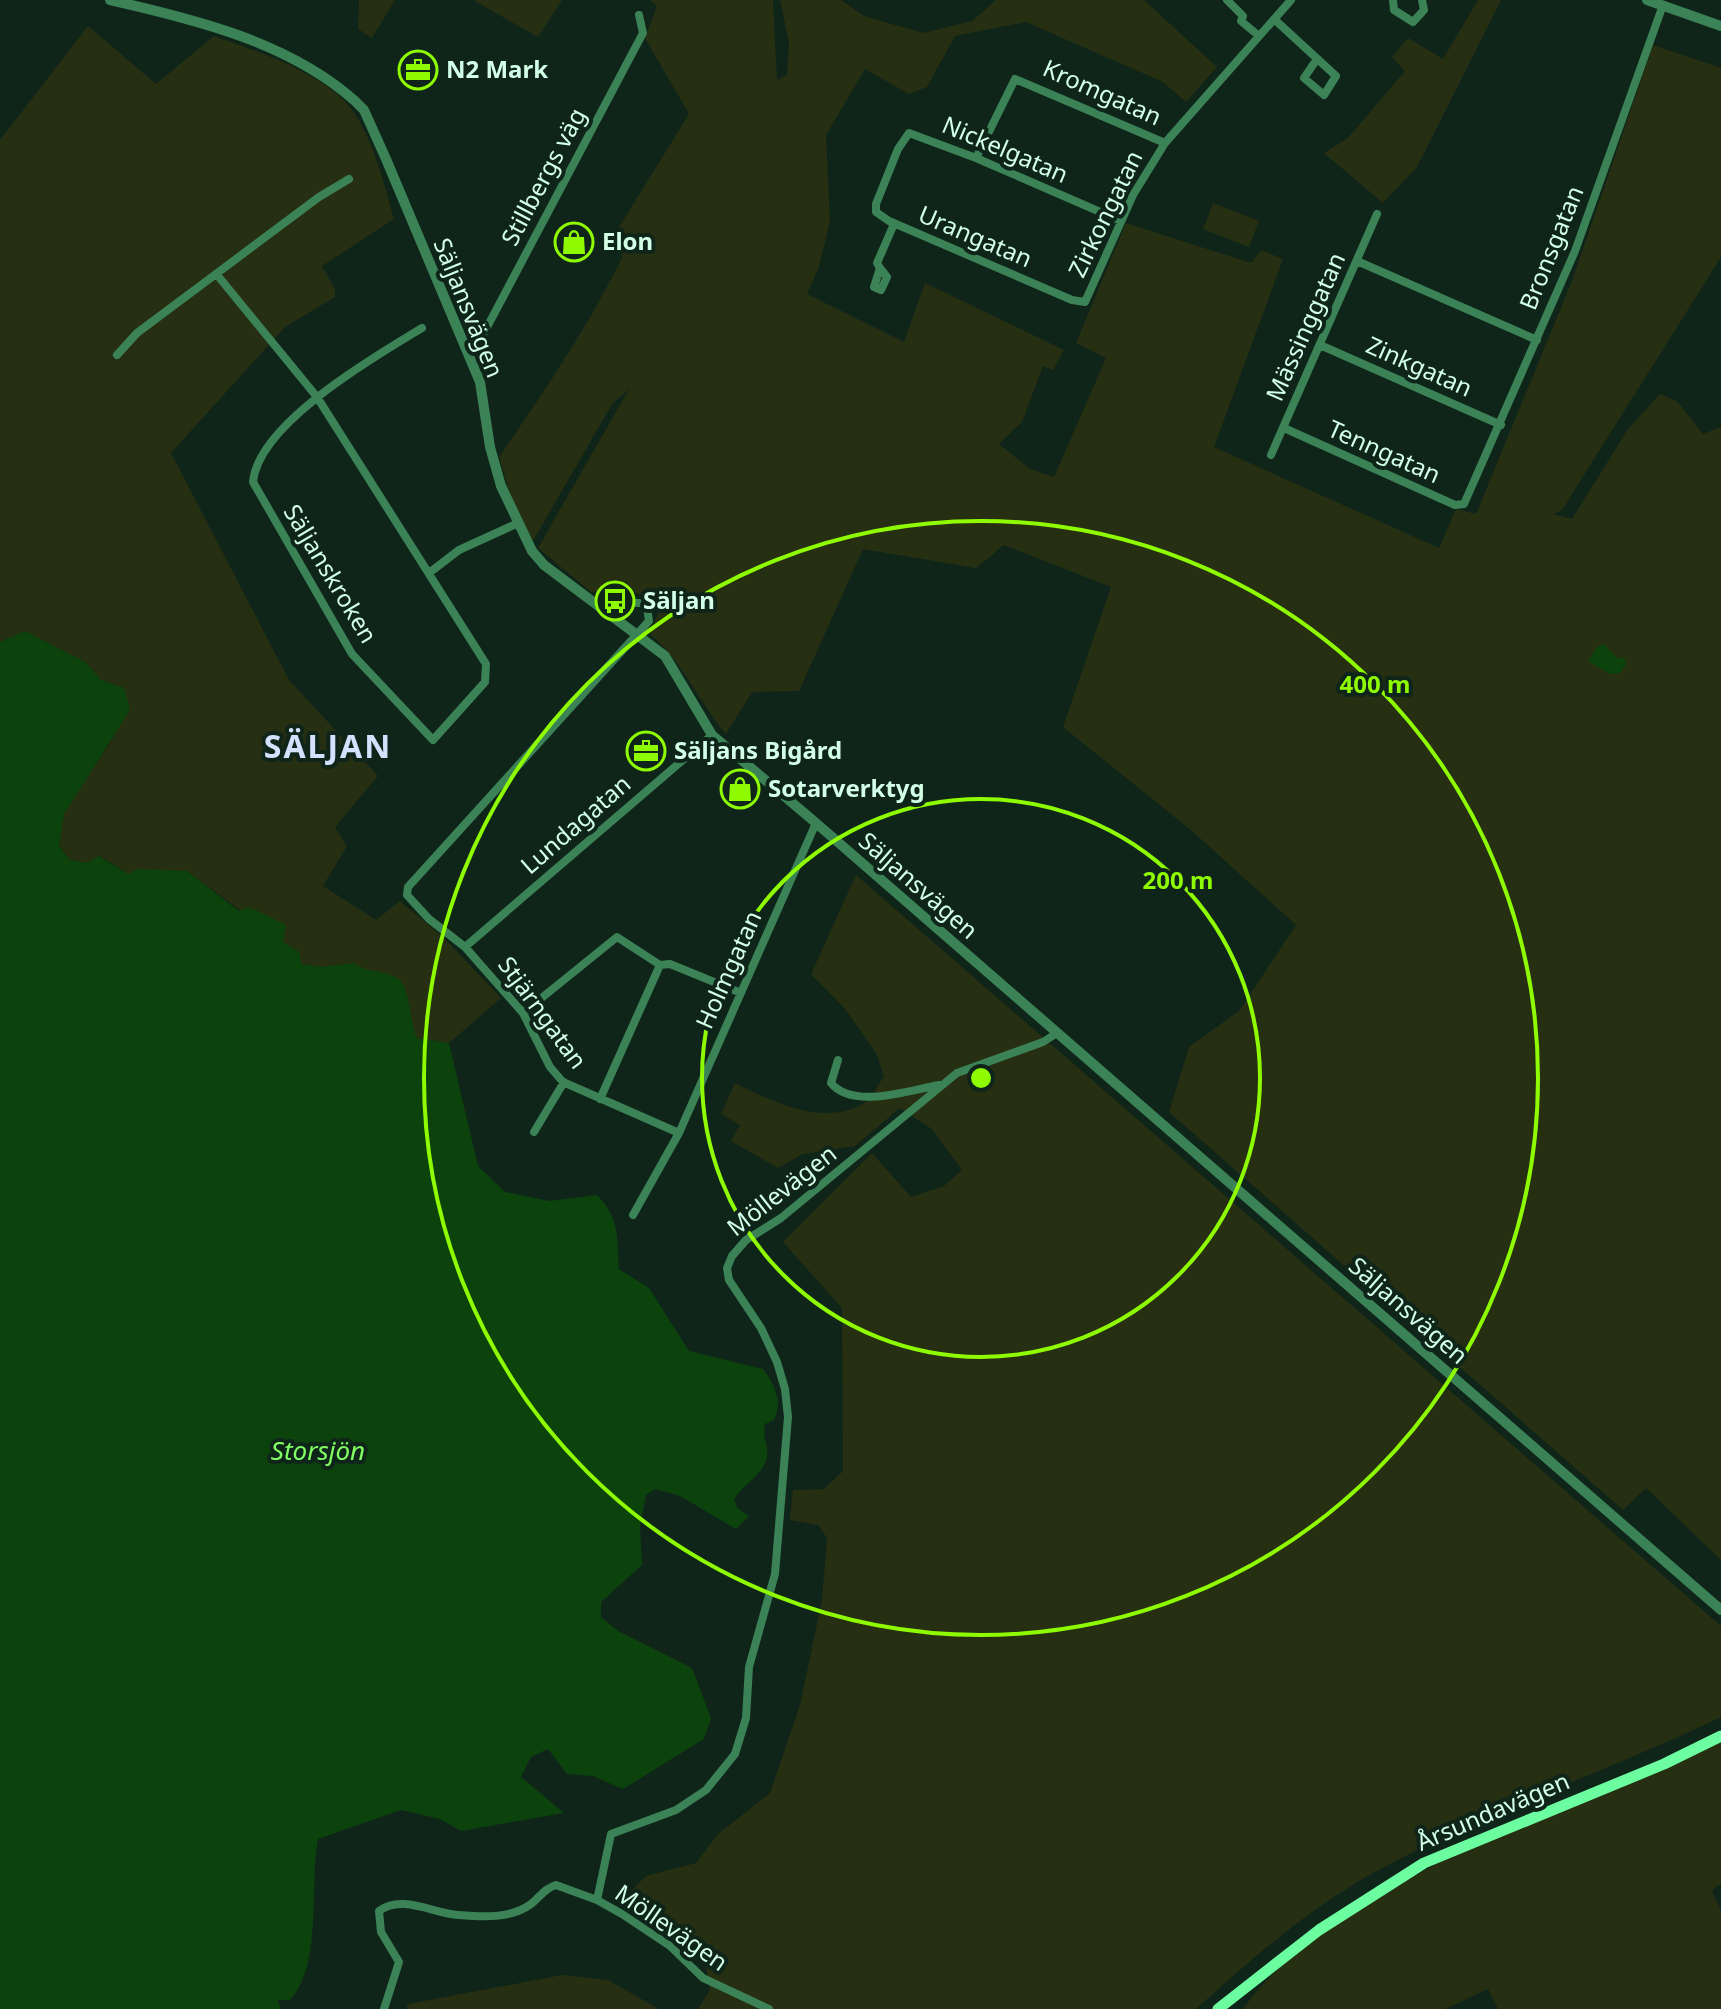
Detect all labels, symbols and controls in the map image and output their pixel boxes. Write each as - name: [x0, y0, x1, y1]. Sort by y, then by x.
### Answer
- office icon: N2 Mark: [397, 49, 439, 91]
- street label: Kromgatan: [1038, 51, 1167, 132]
- place label: N2 Mark: [446, 52, 548, 85]
- street label: Stillbergs väg: [493, 102, 593, 251]
- street label: Nickelgatan: [938, 107, 1074, 190]
- street label: Zirkongatan: [1060, 144, 1150, 282]
- street label: Bronsgatan: [1511, 180, 1590, 314]
- street label: Urangatan: [914, 197, 1037, 274]
- shop icon: Elon: [553, 221, 595, 263]
- place label: Elon: [602, 224, 653, 257]
- street label: Säljansvägen: [426, 233, 512, 382]
- street label: Mässinggatan: [1257, 247, 1352, 406]
- street label: Zinkgatan: [1361, 328, 1478, 404]
- street label: Tenngatan: [1323, 411, 1446, 490]
- street label: Säljanskroken: [277, 498, 386, 649]
- bus stop icon: Säljan: [594, 580, 636, 622]
- place label: Säljan: [643, 583, 715, 616]
- text: 400 m: [1340, 667, 1410, 700]
- district label: SÄLJAN: [264, 724, 392, 767]
- office icon: Säljans Bigård: [625, 730, 667, 772]
- place label: Säljans Bigård: [674, 733, 842, 766]
- street label: Lundagatan: [513, 767, 637, 881]
- shop icon: Sotarverktyg: [719, 768, 761, 810]
- place label: Sotarverktyg: [768, 771, 925, 804]
- street label: Säljansvägen: [852, 824, 986, 946]
- text: 200 m: [1143, 863, 1213, 896]
- street label: Holmgatan: [687, 905, 768, 1034]
- street label: Stjärngatan: [491, 949, 595, 1075]
- centre of rings: [967, 1064, 995, 1092]
- street label: Möllevägen: [719, 1137, 843, 1243]
- street label: Säljansvägen: [1342, 1249, 1476, 1371]
- water label: Storsjön: [271, 1432, 365, 1468]
- street label: Årsundavägen: [1411, 1764, 1574, 1858]
- street label: Möllevägen: [609, 1876, 735, 1978]

